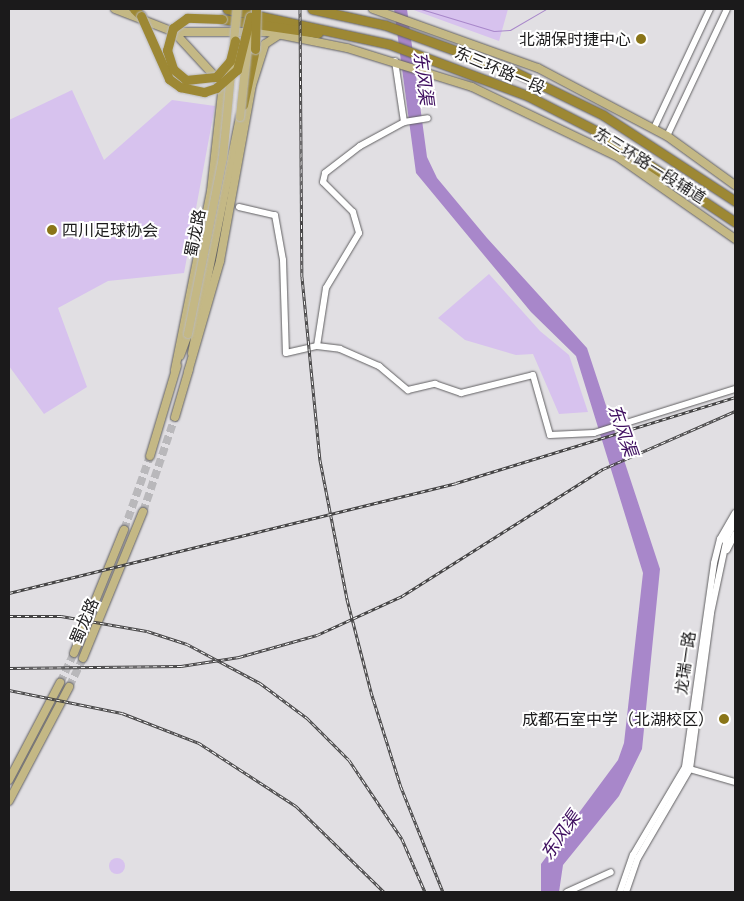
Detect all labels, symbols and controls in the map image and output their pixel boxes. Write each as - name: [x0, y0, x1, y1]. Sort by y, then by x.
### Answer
- place label: 北湖保时捷中心: [519, 29, 631, 49]
- marker: 北湖保时捷中心: [635, 33, 647, 45]
- street label: 东三环路一段: [452, 42, 548, 98]
- water label: 东风渠: [410, 50, 438, 106]
- street label: 东三环路一段辅道: [591, 123, 709, 207]
- street label: 蜀龙路: [181, 208, 209, 258]
- place label: 四川足球协会: [62, 220, 158, 240]
- marker: 四川足球协会: [46, 224, 58, 236]
- water label: 东风渠: [604, 401, 642, 459]
- street label: 蜀龙路: [66, 595, 102, 647]
- street label: 龙瑞一路: [671, 630, 699, 696]
- place label: 成都石室中学（北湖校区）: [522, 709, 714, 729]
- marker: 成都石室中学（北湖校区）: [718, 713, 730, 725]
- water label: 东风渠: [536, 807, 584, 863]

